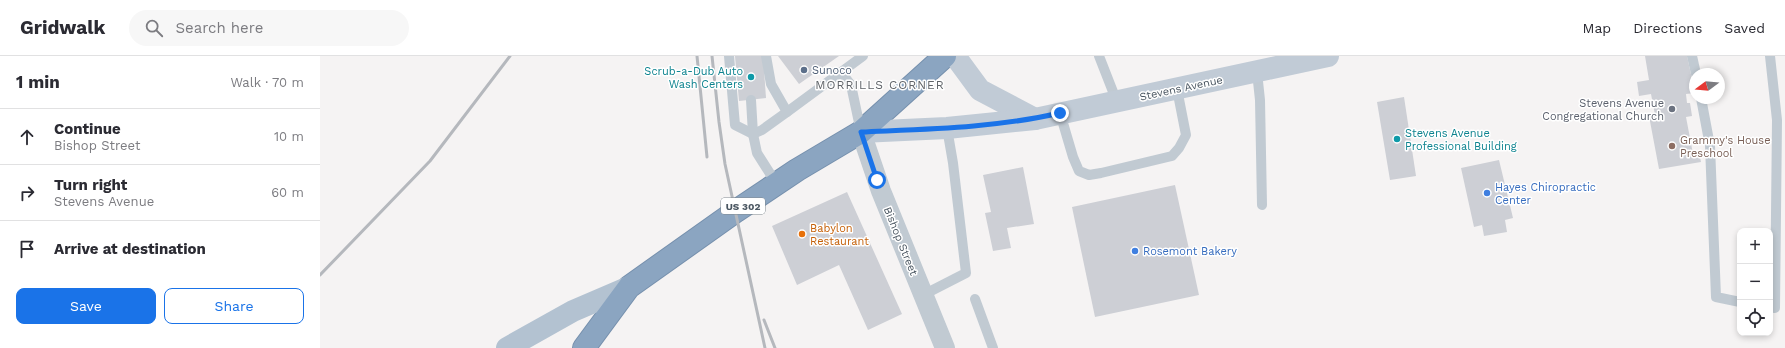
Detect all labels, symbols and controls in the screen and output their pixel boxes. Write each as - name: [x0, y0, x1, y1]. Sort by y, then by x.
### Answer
- search box: [129, 10, 409, 46]
- text: Gridwalk: [20, 16, 105, 39]
- icon: search: [143, 17, 165, 39]
- text: Search here: [175, 19, 263, 37]
- text: Map: [1583, 20, 1611, 36]
- text: Directions: [1633, 20, 1702, 36]
- text: Saved: [1724, 20, 1765, 36]
- place label: Sunoco: [812, 64, 852, 77]
- place label: Scrub-a-Dub Auto Wash Centers: [644, 65, 743, 91]
- marker: Sunoco: [799, 65, 809, 75]
- north arrow: [1689, 68, 1725, 104]
- text: 1 min: [16, 72, 60, 92]
- marker: Scrub-a-Dub Auto Wash Centers: [746, 72, 756, 82]
- street label: Stevens Avenue: [1138, 73, 1224, 104]
- text: Walk · 70 m: [230, 75, 304, 90]
- district label: MORRILLS CORNER: [815, 78, 945, 92]
- place label: Stevens Avenue Congregational Church: [1542, 97, 1664, 123]
- route end: [1051, 104, 1069, 122]
- marker: Stevens Avenue Congregational Church: [1667, 104, 1677, 114]
- text: Continue: [54, 120, 121, 138]
- icon: ahead: [16, 126, 38, 148]
- place label: Stevens Avenue Professional Building: [1405, 127, 1517, 153]
- text: 10 m: [274, 129, 304, 144]
- marker: Stevens Avenue Professional Building: [1392, 134, 1402, 144]
- place label: Grammy's House Preschool: [1680, 134, 1771, 160]
- text: Bishop Street: [54, 138, 140, 153]
- marker: Grammy's House Preschool: [1667, 141, 1677, 151]
- route start: [868, 171, 886, 189]
- text: Turn right: [54, 176, 127, 194]
- place label: Hayes Chiropractic Center: [1495, 181, 1596, 207]
- icon: right: [16, 182, 38, 204]
- text: 60 m: [271, 185, 304, 200]
- marker: Hayes Chiropractic Center: [1482, 188, 1492, 198]
- text: Stevens Avenue: [54, 194, 154, 209]
- road number: US 302: [721, 198, 765, 214]
- street label: Bishop Street: [881, 205, 920, 278]
- place label: Babylon Restaurant: [810, 222, 869, 248]
- map controls: [1737, 228, 1773, 336]
- button: +: [1737, 228, 1773, 264]
- marker: Babylon Restaurant: [797, 229, 807, 239]
- icon: arrive: [16, 238, 38, 260]
- text: Arrive at destination: [54, 240, 206, 258]
- place label: Rosemont Bakery: [1143, 245, 1237, 258]
- marker: Rosemont Bakery: [1130, 246, 1140, 256]
- button: −: [1737, 264, 1773, 300]
- button: Save: [16, 288, 156, 324]
- button: Share: [164, 288, 304, 324]
- button: locate: [1737, 300, 1773, 336]

